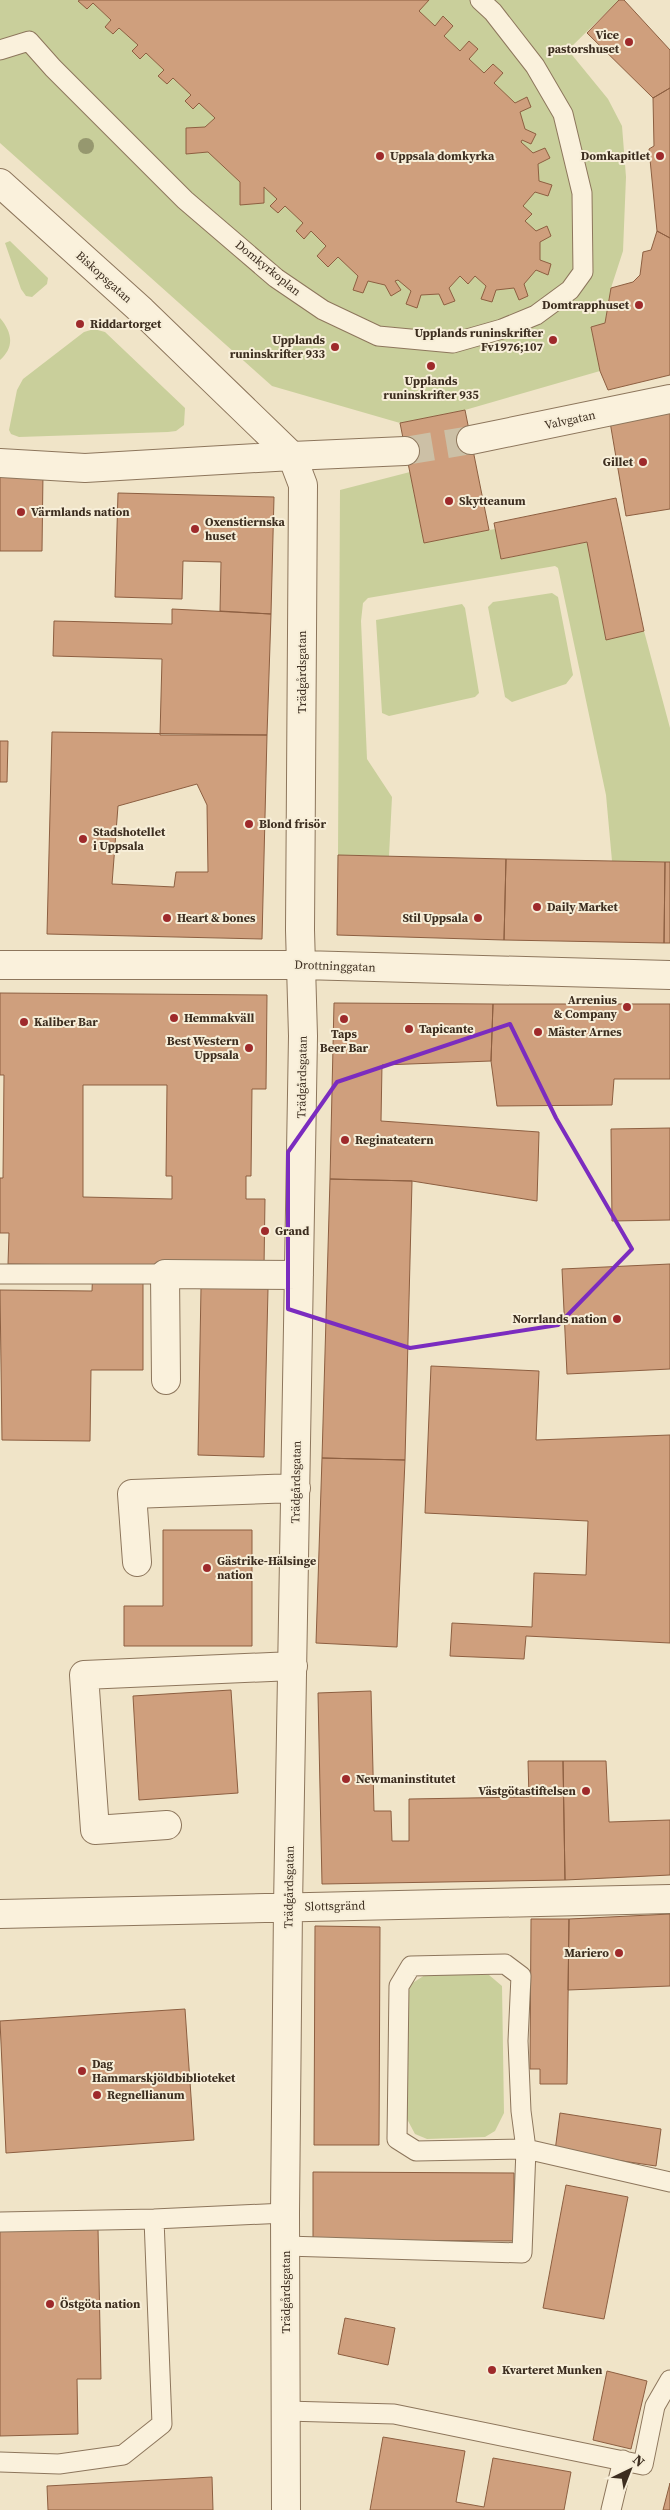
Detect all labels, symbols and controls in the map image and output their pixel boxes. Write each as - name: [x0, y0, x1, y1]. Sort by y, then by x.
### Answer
- place label: Vice pastorshuset: [547, 27, 620, 57]
- marker: Vice pastorshuset: [623, 36, 635, 48]
- place label: Uppsala domkyrka: [390, 148, 495, 164]
- place label: Domkapitlet: [581, 148, 651, 164]
- marker: Uppsala domkyrka: [374, 150, 386, 162]
- marker: Domkapitlet: [654, 150, 666, 162]
- street label: Domkyrkoplan: [232, 237, 304, 299]
- street label: Biskopsgatan: [72, 247, 136, 307]
- place label: Domtrapphuset: [542, 297, 630, 313]
- marker: Domtrapphuset: [633, 299, 645, 311]
- place label: Riddartorget: [90, 316, 162, 332]
- marker: Riddartorget: [74, 318, 86, 330]
- place label: Upplands runinskrifter Fv1976;107: [414, 325, 543, 355]
- place label: Upplands runinskrifter 933: [230, 332, 326, 362]
- marker: Upplands runinskrifter Fv1976;107: [547, 334, 559, 346]
- marker: Upplands runinskrifter 933: [329, 341, 341, 353]
- marker: Upplands runinskrifter 935: [425, 360, 437, 372]
- place label: Upplands runinskrifter 935: [383, 373, 479, 403]
- street label: Valvgatan: [543, 407, 597, 433]
- place label: Gillet: [603, 454, 634, 470]
- marker: Gillet: [637, 456, 649, 468]
- place label: Skytteanum: [459, 493, 526, 509]
- marker: Skytteanum: [443, 495, 455, 507]
- place label: Värmlands nation: [31, 504, 130, 520]
- marker: Värmlands nation: [15, 506, 27, 518]
- place label: Oxenstiernska huset: [205, 514, 286, 544]
- marker: Oxenstiernska huset: [189, 523, 201, 535]
- street label: Trädgårdsgatan: [294, 631, 310, 713]
- place label: Blond frisör: [259, 816, 326, 832]
- marker: Blond frisör: [243, 818, 255, 830]
- place label: Stadshotellet i Uppsala: [93, 824, 166, 854]
- marker: Stadshotellet i Uppsala: [77, 833, 89, 845]
- place label: Daily Market: [547, 899, 619, 915]
- marker: Daily Market: [531, 901, 543, 913]
- place label: Heart & bones: [177, 910, 256, 926]
- place label: Stil Uppsala: [402, 910, 469, 926]
- marker: Heart & bones: [161, 912, 173, 924]
- marker: Stil Uppsala: [472, 912, 484, 924]
- street label: Drottninggatan: [294, 957, 376, 975]
- place label: Arrenius & Company: [554, 992, 618, 1022]
- marker: Arrenius & Company: [621, 1001, 633, 1013]
- place label: Hemmakväll: [184, 1010, 255, 1026]
- marker: Hemmakväll: [168, 1012, 180, 1024]
- marker: Taps Beer Bar: [338, 1013, 350, 1025]
- place label: Kaliber Bar: [34, 1014, 98, 1030]
- marker: Kaliber Bar: [18, 1016, 30, 1028]
- place label: Tapicante: [419, 1021, 473, 1037]
- marker: Tapicante: [403, 1023, 415, 1035]
- place label: Mäster Arnes: [548, 1024, 622, 1040]
- place label: Taps Beer Bar: [320, 1026, 369, 1056]
- marker: Mäster Arnes: [532, 1026, 544, 1038]
- place label: Best Western Uppsala: [167, 1033, 240, 1063]
- street label: Trädgårdsgatan: [293, 1035, 311, 1119]
- marker: Best Western Uppsala: [243, 1042, 255, 1054]
- place label: Reginateatern: [355, 1132, 434, 1148]
- marker: Reginateatern: [339, 1134, 351, 1146]
- place label: Grand: [275, 1223, 309, 1239]
- marker: Grand: [259, 1225, 271, 1237]
- place label: Norrlands nation: [512, 1311, 608, 1327]
- marker: Norrlands nation: [611, 1313, 623, 1325]
- street label: Trädgårdsgatan: [287, 1440, 305, 1524]
- place label: Gästrike-Hälsinge nation: [217, 1553, 316, 1583]
- marker: Gästrike-Hälsinge nation: [201, 1562, 213, 1574]
- place label: Newmaninstitutet: [356, 1771, 456, 1787]
- marker: Newmaninstitutet: [340, 1773, 352, 1785]
- place label: Västgötastiftelsen: [478, 1783, 577, 1799]
- marker: Västgötastiftelsen: [580, 1785, 592, 1797]
- street label: Trädgårdsgatan: [280, 1845, 298, 1929]
- street label: Slottsgränd: [305, 1897, 366, 1915]
- place label: Mariero: [564, 1945, 609, 1961]
- marker: Mariero: [613, 1947, 625, 1959]
- place label: Dag Hammarskjöldbiblioteket: [92, 2056, 236, 2086]
- marker: Dag Hammarskjöldbiblioteket: [76, 2065, 88, 2077]
- place label: Regnellianum: [107, 2087, 185, 2103]
- marker: Regnellianum: [91, 2089, 103, 2101]
- street label: Trädgårdsgatan: [278, 2251, 294, 2333]
- place label: Östgöta nation: [60, 2296, 141, 2312]
- marker: Östgöta nation: [44, 2298, 56, 2310]
- place label: Kvarteret Munken: [502, 2362, 603, 2378]
- marker: Kvarteret Munken: [486, 2364, 498, 2376]
- north arrow: [605, 2445, 655, 2495]
- text: N: [628, 2450, 649, 2471]

